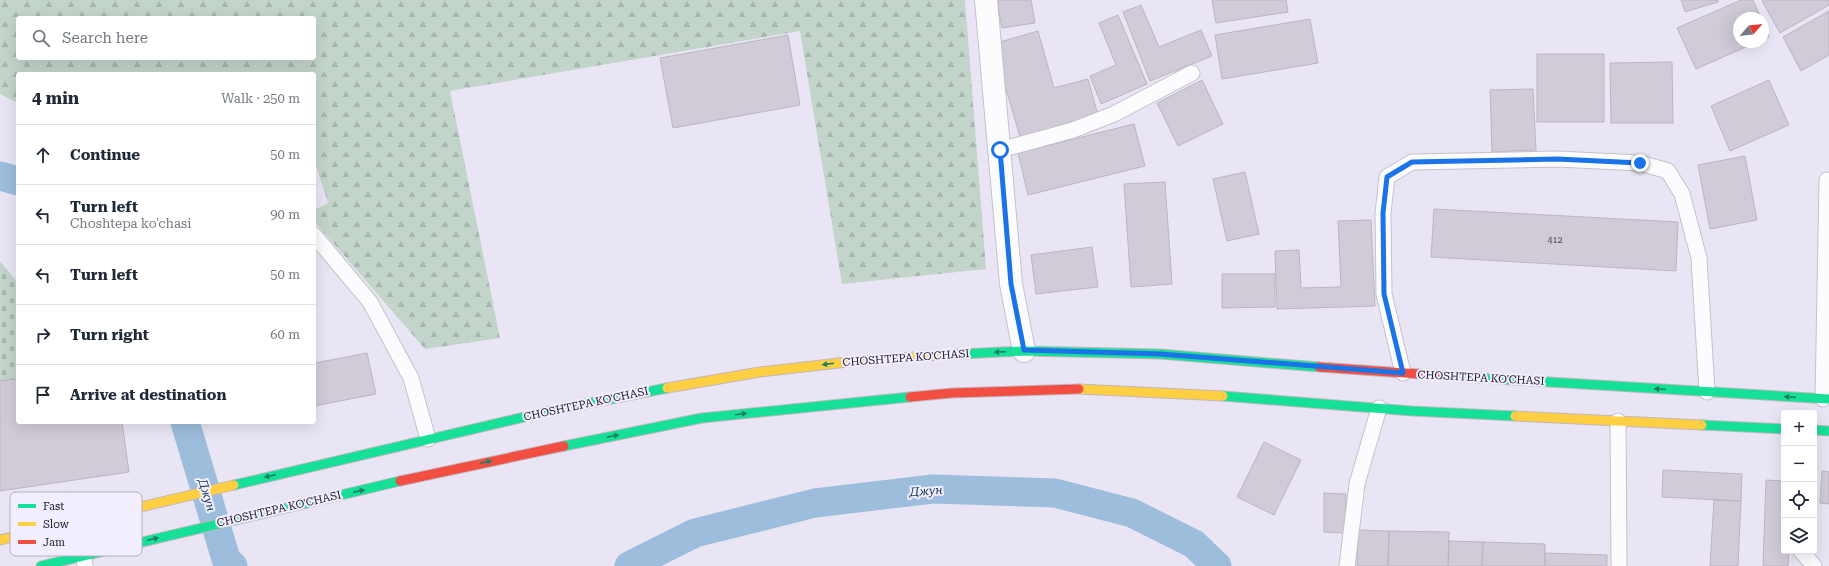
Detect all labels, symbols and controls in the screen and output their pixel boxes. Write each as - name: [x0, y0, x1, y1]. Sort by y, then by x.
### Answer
- north arrow: [1733, 12, 1769, 48]
- search box: [16, 16, 316, 60]
- icon: search: [30, 27, 52, 49]
- text: Search here: [62, 29, 148, 47]
- text: 4 min: [32, 88, 79, 108]
- text: Walk · 250 m: [221, 91, 300, 106]
- route start: [991, 141, 1009, 159]
- icon: ahead: [32, 144, 54, 166]
- text: Continue: [70, 146, 140, 164]
- text: 50 m: [270, 147, 300, 162]
- route end: [1631, 154, 1649, 172]
- text: Turn left: [70, 198, 138, 216]
- icon: left: [32, 204, 54, 226]
- text: 90 m: [270, 207, 300, 222]
- text: Choshtepa ko'chasi: [70, 216, 191, 231]
- house number: 412: [1547, 235, 1563, 245]
- icon: left: [32, 264, 54, 286]
- text: Turn left: [70, 266, 138, 284]
- text: 50 m: [270, 267, 300, 282]
- icon: right: [32, 324, 54, 346]
- text: Turn right: [70, 326, 149, 344]
- text: 60 m: [270, 327, 300, 342]
- street label: CHOSHTEPA KO'CHASI: [842, 347, 970, 369]
- one-way arrow: [994, 348, 1006, 355]
- one-way arrow: [822, 361, 834, 367]
- street label: CHOSHTEPA KO'CHASI: [1417, 368, 1545, 388]
- icon: arrive: [32, 384, 54, 406]
- street label: CHOSHTEPA KO'CHASI: [522, 384, 650, 424]
- text: Arrive at destination: [70, 386, 226, 404]
- one-way arrow: [1653, 386, 1666, 392]
- one-way arrow: [1784, 394, 1796, 401]
- map controls: [1781, 410, 1817, 554]
- button: +: [1781, 410, 1817, 446]
- one-way arrow: [735, 411, 747, 417]
- one-way arrow: [607, 432, 619, 438]
- button: −: [1781, 446, 1817, 482]
- one-way arrow: [479, 458, 492, 464]
- one-way arrow: [264, 473, 276, 479]
- water label: Джун: [195, 476, 219, 513]
- button: locate: [1781, 482, 1817, 518]
- water label: Джун: [908, 483, 943, 499]
- one-way arrow: [353, 487, 365, 493]
- street label: CHOSHTEPA KO'CHASI: [216, 488, 342, 530]
- legend: [10, 492, 142, 556]
- text: Fast: [43, 500, 64, 513]
- text: Slow: [43, 518, 70, 531]
- button: layers: [1781, 518, 1817, 554]
- text: Jam: [43, 536, 65, 549]
- one-way arrow: [147, 536, 159, 542]

